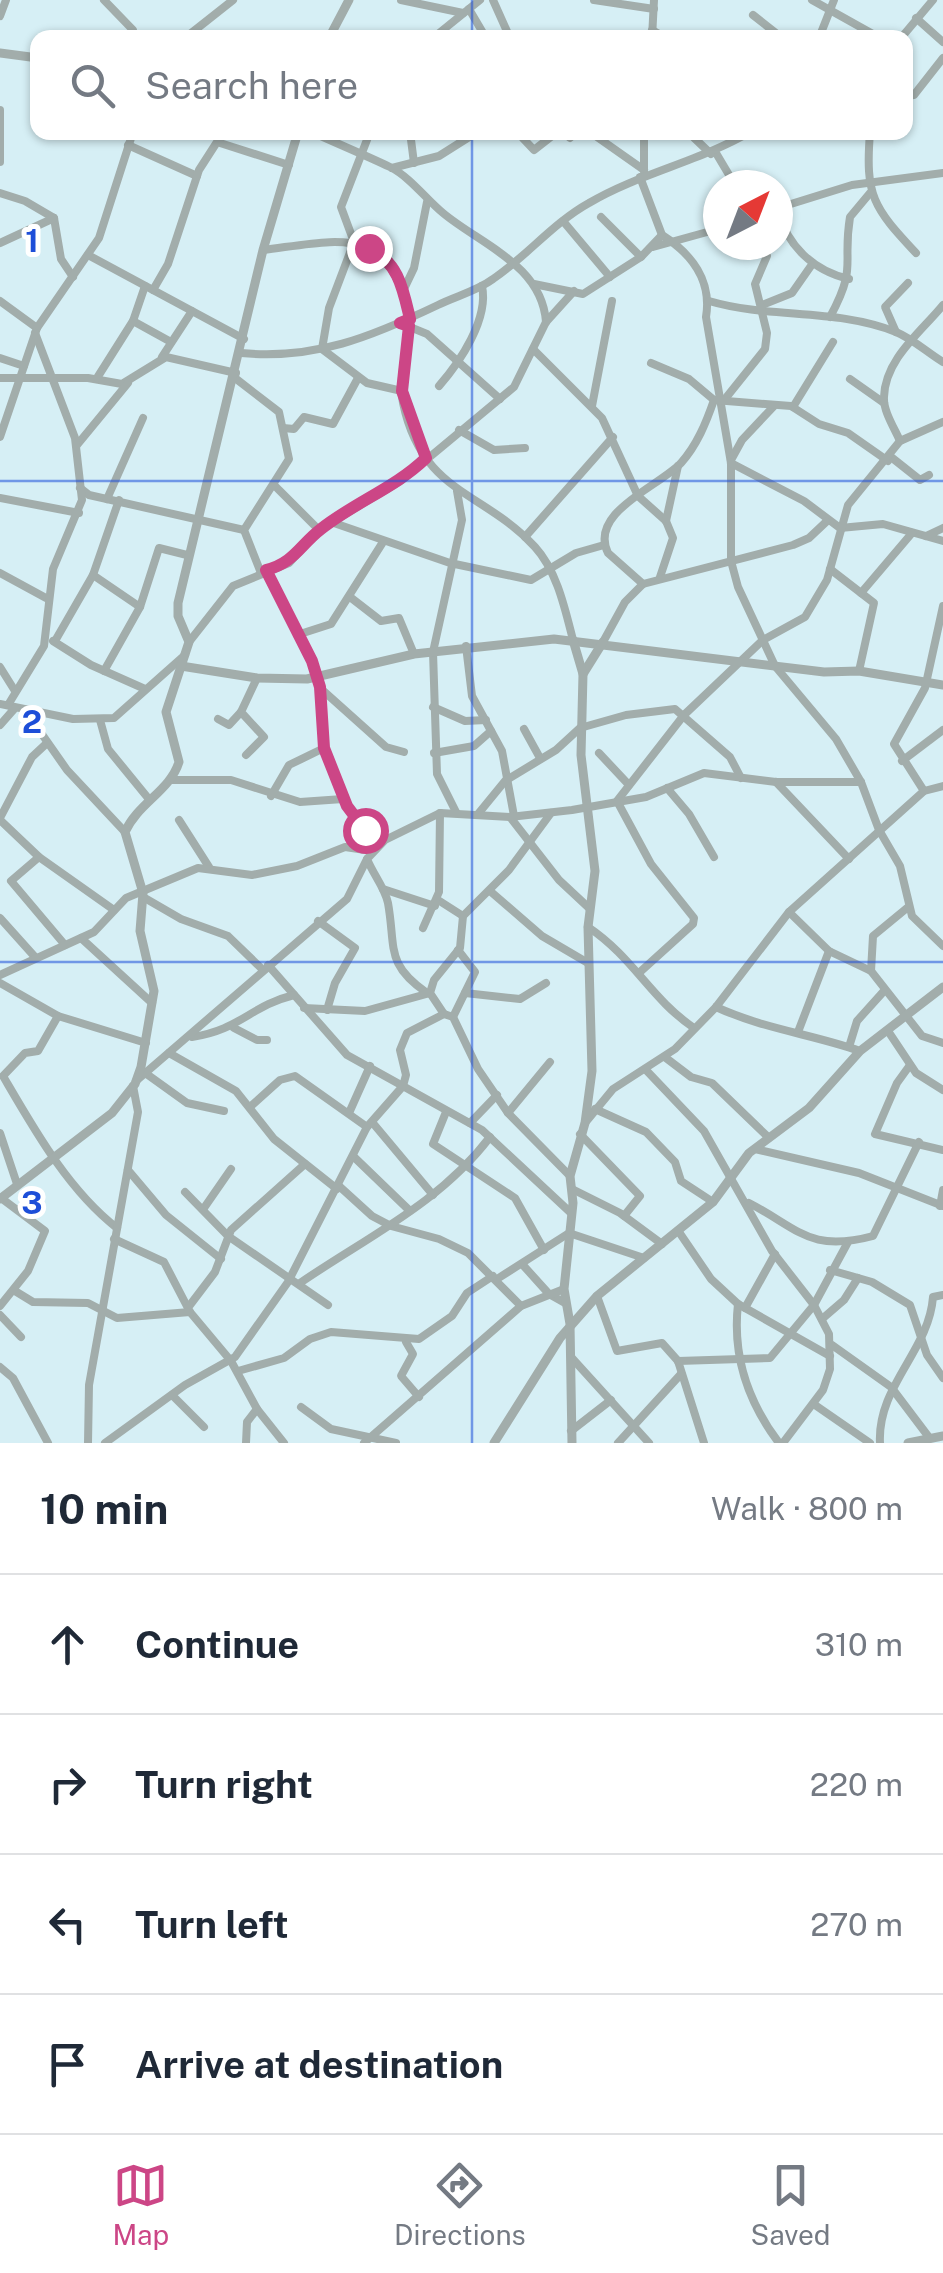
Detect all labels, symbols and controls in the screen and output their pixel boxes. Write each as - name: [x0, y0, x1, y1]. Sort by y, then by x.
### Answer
- search box: [30, 30, 913, 140]
- icon: search: [65, 58, 120, 113]
- text: Search here: [145, 63, 358, 108]
- north arrow: [703, 170, 793, 260]
- text: 1: [25, 222, 39, 259]
- route end: [347, 226, 393, 272]
- text: 2: [22, 703, 42, 740]
- route start: [343, 808, 389, 854]
- text: 3: [21, 1184, 43, 1221]
- text: 10 min: [40, 1484, 168, 1533]
- text: Walk · 800 m: [711, 1490, 903, 1527]
- icon: ahead: [40, 1617, 95, 1672]
- text: Continue: [135, 1622, 299, 1667]
- text: 310 m: [815, 1626, 903, 1663]
- icon: right: [40, 1757, 95, 1812]
- text: Turn right: [135, 1762, 313, 1807]
- text: 220 m: [810, 1766, 903, 1803]
- icon: left: [40, 1897, 95, 1952]
- text: Turn left: [135, 1902, 289, 1947]
- text: 270 m: [810, 1906, 903, 1943]
- icon: arrive: [40, 2037, 95, 2092]
- text: Arrive at destination: [135, 2042, 503, 2087]
- tab: Map: [112, 2158, 169, 2251]
- tab: Directions: [394, 2158, 526, 2251]
- tab: Saved: [750, 2158, 831, 2251]

